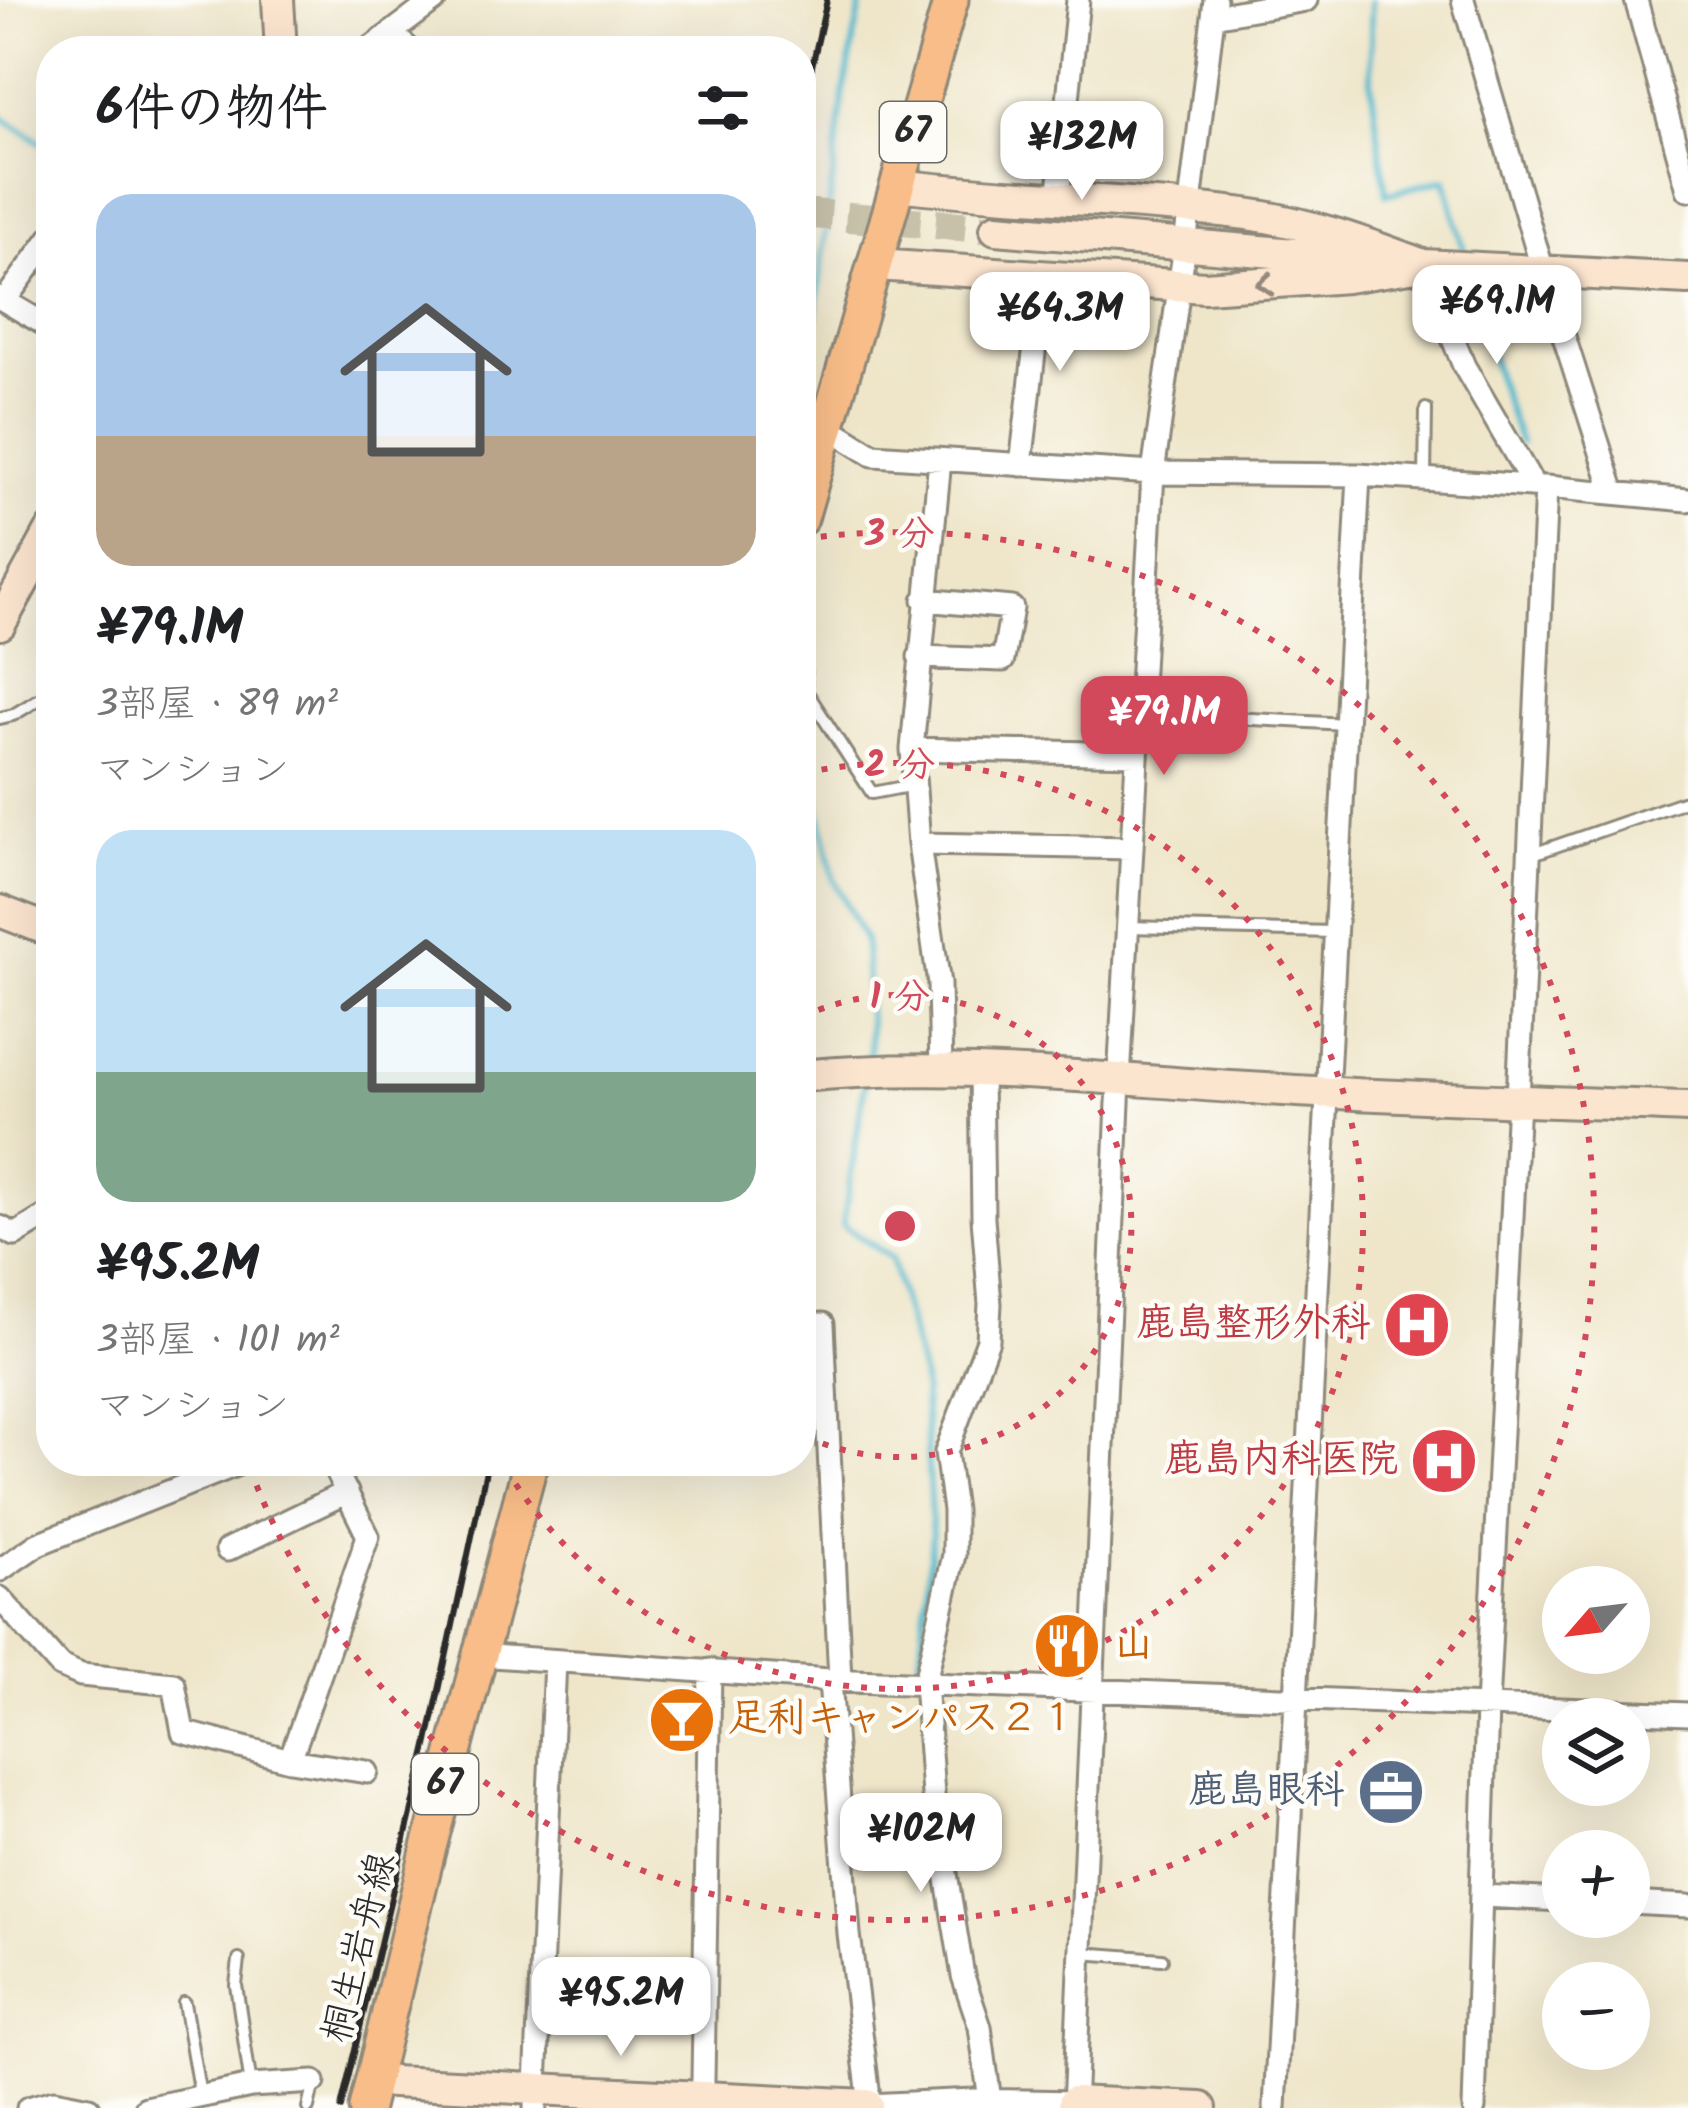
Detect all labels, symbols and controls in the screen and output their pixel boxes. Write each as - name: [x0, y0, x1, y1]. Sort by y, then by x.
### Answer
- text: 6件の物件: [96, 70, 328, 151]
- icon: filters: [690, 75, 756, 141]
- pin: ¥132M: [998, 101, 1166, 203]
- road number: 67: [880, 102, 946, 162]
- text: ¥132M: [1027, 109, 1137, 171]
- pin: ¥69.1M: [1399, 265, 1595, 367]
- one-way arrow: [1255, 271, 1274, 297]
- icon: home: [318, 272, 534, 488]
- pin: ¥64.3M: [962, 272, 1158, 374]
- text: ¥69.1M: [1439, 273, 1555, 335]
- text: ¥64.3M: [997, 280, 1123, 342]
- text: 3 分: [864, 507, 935, 564]
- text: ¥79.1M: [96, 590, 243, 671]
- text: 3部屋 · 89 m²: [96, 675, 338, 737]
- pin: ¥79.1M: [1066, 676, 1262, 778]
- text: ¥79.1M: [1108, 684, 1220, 746]
- text: 2 分: [865, 738, 935, 795]
- text: マンション: [96, 741, 289, 803]
- icon: home: [318, 908, 534, 1124]
- text: 1 分: [870, 970, 930, 1027]
- centre of rings: [879, 1205, 921, 1247]
- text: ¥95.2M: [96, 1226, 259, 1307]
- hospital icon: 鹿島整形外科: [1382, 1290, 1452, 1360]
- place label: 鹿島整形外科: [1136, 1294, 1371, 1356]
- text: 3部屋 · 101 m²: [96, 1311, 339, 1373]
- text: マンション: [96, 1377, 289, 1439]
- hospital icon: 鹿島内科医院: [1409, 1426, 1479, 1496]
- place label: 鹿島内科医院: [1164, 1430, 1398, 1492]
- north arrow: [1542, 1566, 1650, 1674]
- map controls: [1542, 1566, 1650, 2070]
- restaurant icon: 山: [1032, 1611, 1102, 1681]
- place label: 山: [1114, 1615, 1153, 1677]
- bar icon: 足利キャンパス２１: [647, 1685, 717, 1755]
- place label: 足利キャンパス２１: [728, 1689, 1077, 1751]
- button: layers: [1542, 1698, 1650, 1806]
- road number: 67: [412, 1754, 478, 1814]
- office icon: 鹿島眼科: [1356, 1757, 1426, 1827]
- place label: 鹿島眼科: [1188, 1761, 1345, 1823]
- pin: ¥102M: [837, 1793, 1005, 1895]
- text: ¥102M: [867, 1801, 975, 1863]
- button: +: [1542, 1830, 1650, 1938]
- street label: 桐生岩舟線: [307, 1846, 415, 2050]
- pin: ¥95.2M: [523, 1957, 719, 2059]
- button: −: [1542, 1962, 1650, 2070]
- text: ¥95.2M: [559, 1965, 683, 2027]

